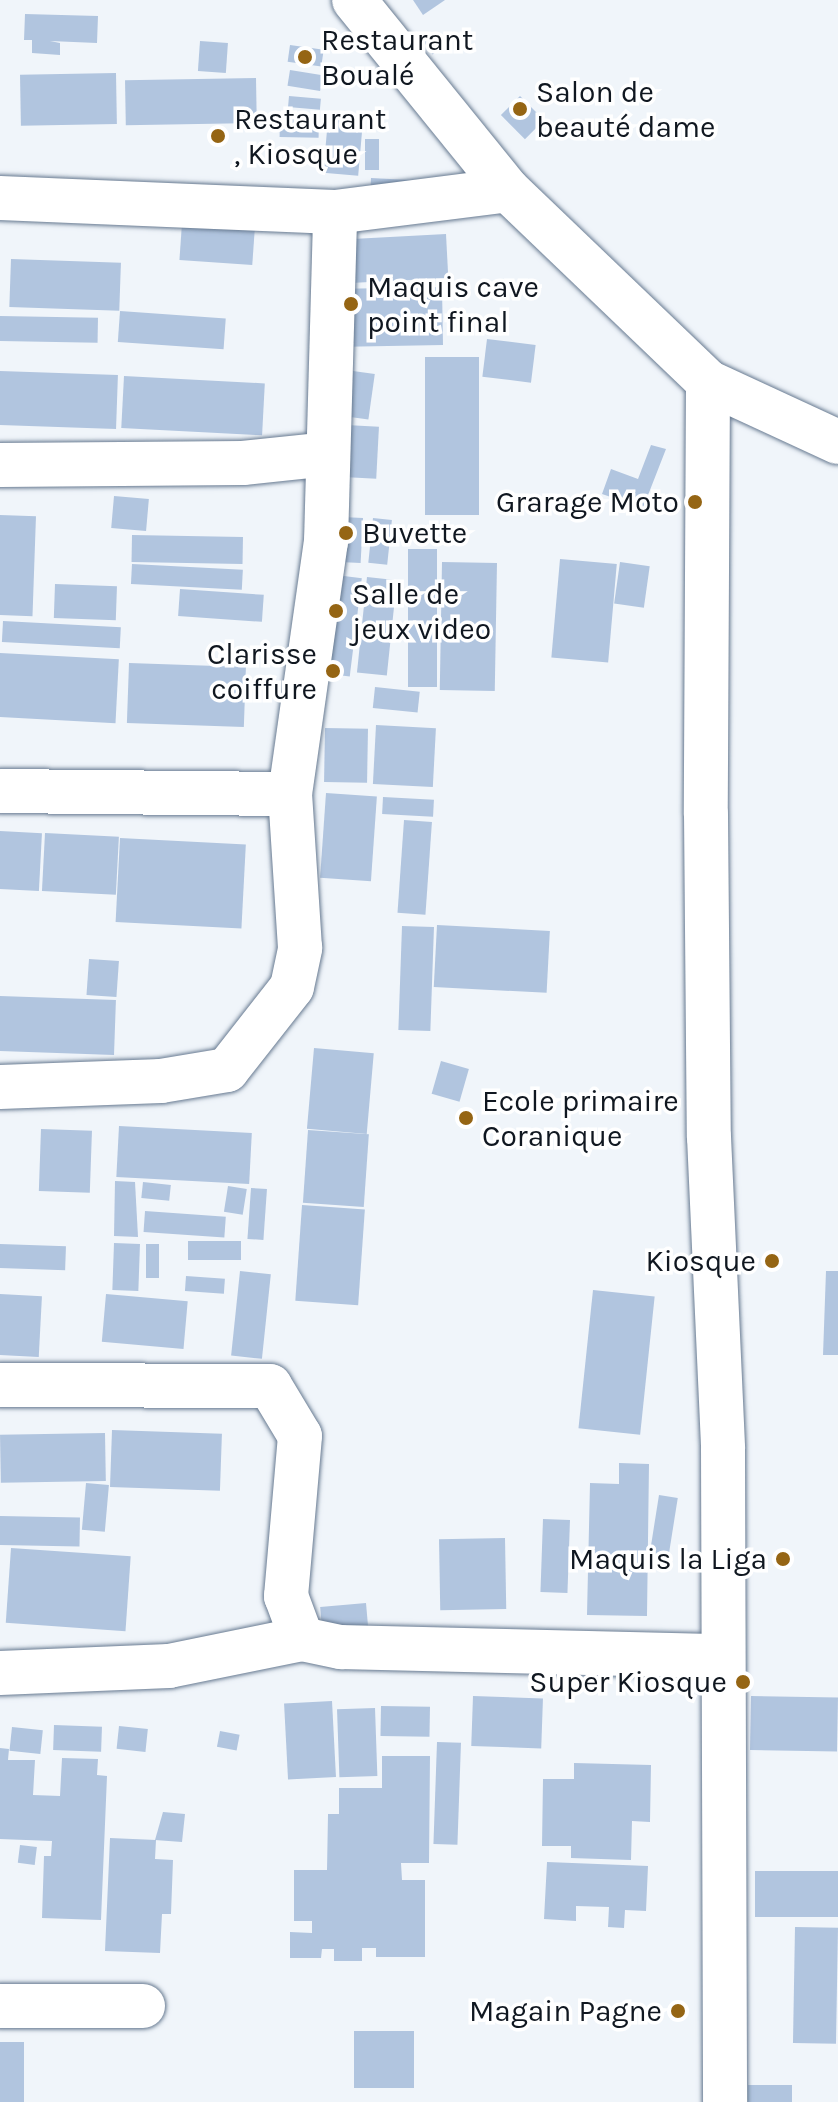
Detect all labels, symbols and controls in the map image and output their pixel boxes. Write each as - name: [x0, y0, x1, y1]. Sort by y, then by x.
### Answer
- place label: Restaurant Boualé: [321, 22, 473, 92]
- marker: Restaurant Boualé: [296, 48, 314, 66]
- place label: Salon de beauté dame: [536, 74, 715, 144]
- marker: Salon de beauté dame: [511, 100, 529, 118]
- place label: Restaurant , Kiosque: [234, 101, 386, 172]
- marker: Restaurant , Kiosque: [209, 127, 227, 145]
- place label: Maquis cave point final: [367, 269, 539, 340]
- marker: Maquis cave point final: [342, 295, 360, 313]
- place label: Grarage Moto: [496, 484, 679, 520]
- marker: Grarage Moto: [686, 493, 704, 511]
- place label: Buvette: [362, 515, 467, 551]
- marker: Buvette: [337, 524, 355, 542]
- place label: Salle de jeux video: [352, 576, 491, 646]
- marker: Salle de jeux video: [327, 602, 345, 620]
- place label: Clarisse coiffure: [207, 636, 317, 706]
- marker: Clarisse coiffure: [324, 662, 342, 680]
- place label: Ecole primaire Coranique: [482, 1083, 679, 1154]
- marker: Ecole primaire Coranique: [457, 1109, 475, 1127]
- place label: Kiosque: [646, 1243, 756, 1279]
- marker: Kiosque: [763, 1252, 781, 1270]
- place label: Maquis la Liga: [569, 1541, 767, 1577]
- marker: Maquis la Liga: [774, 1550, 792, 1568]
- place label: Super Kiosque: [529, 1664, 727, 1700]
- marker: Super Kiosque: [734, 1673, 752, 1691]
- place label: Magain Pagne: [469, 1993, 662, 2029]
- marker: Magain Pagne: [669, 2002, 687, 2020]

